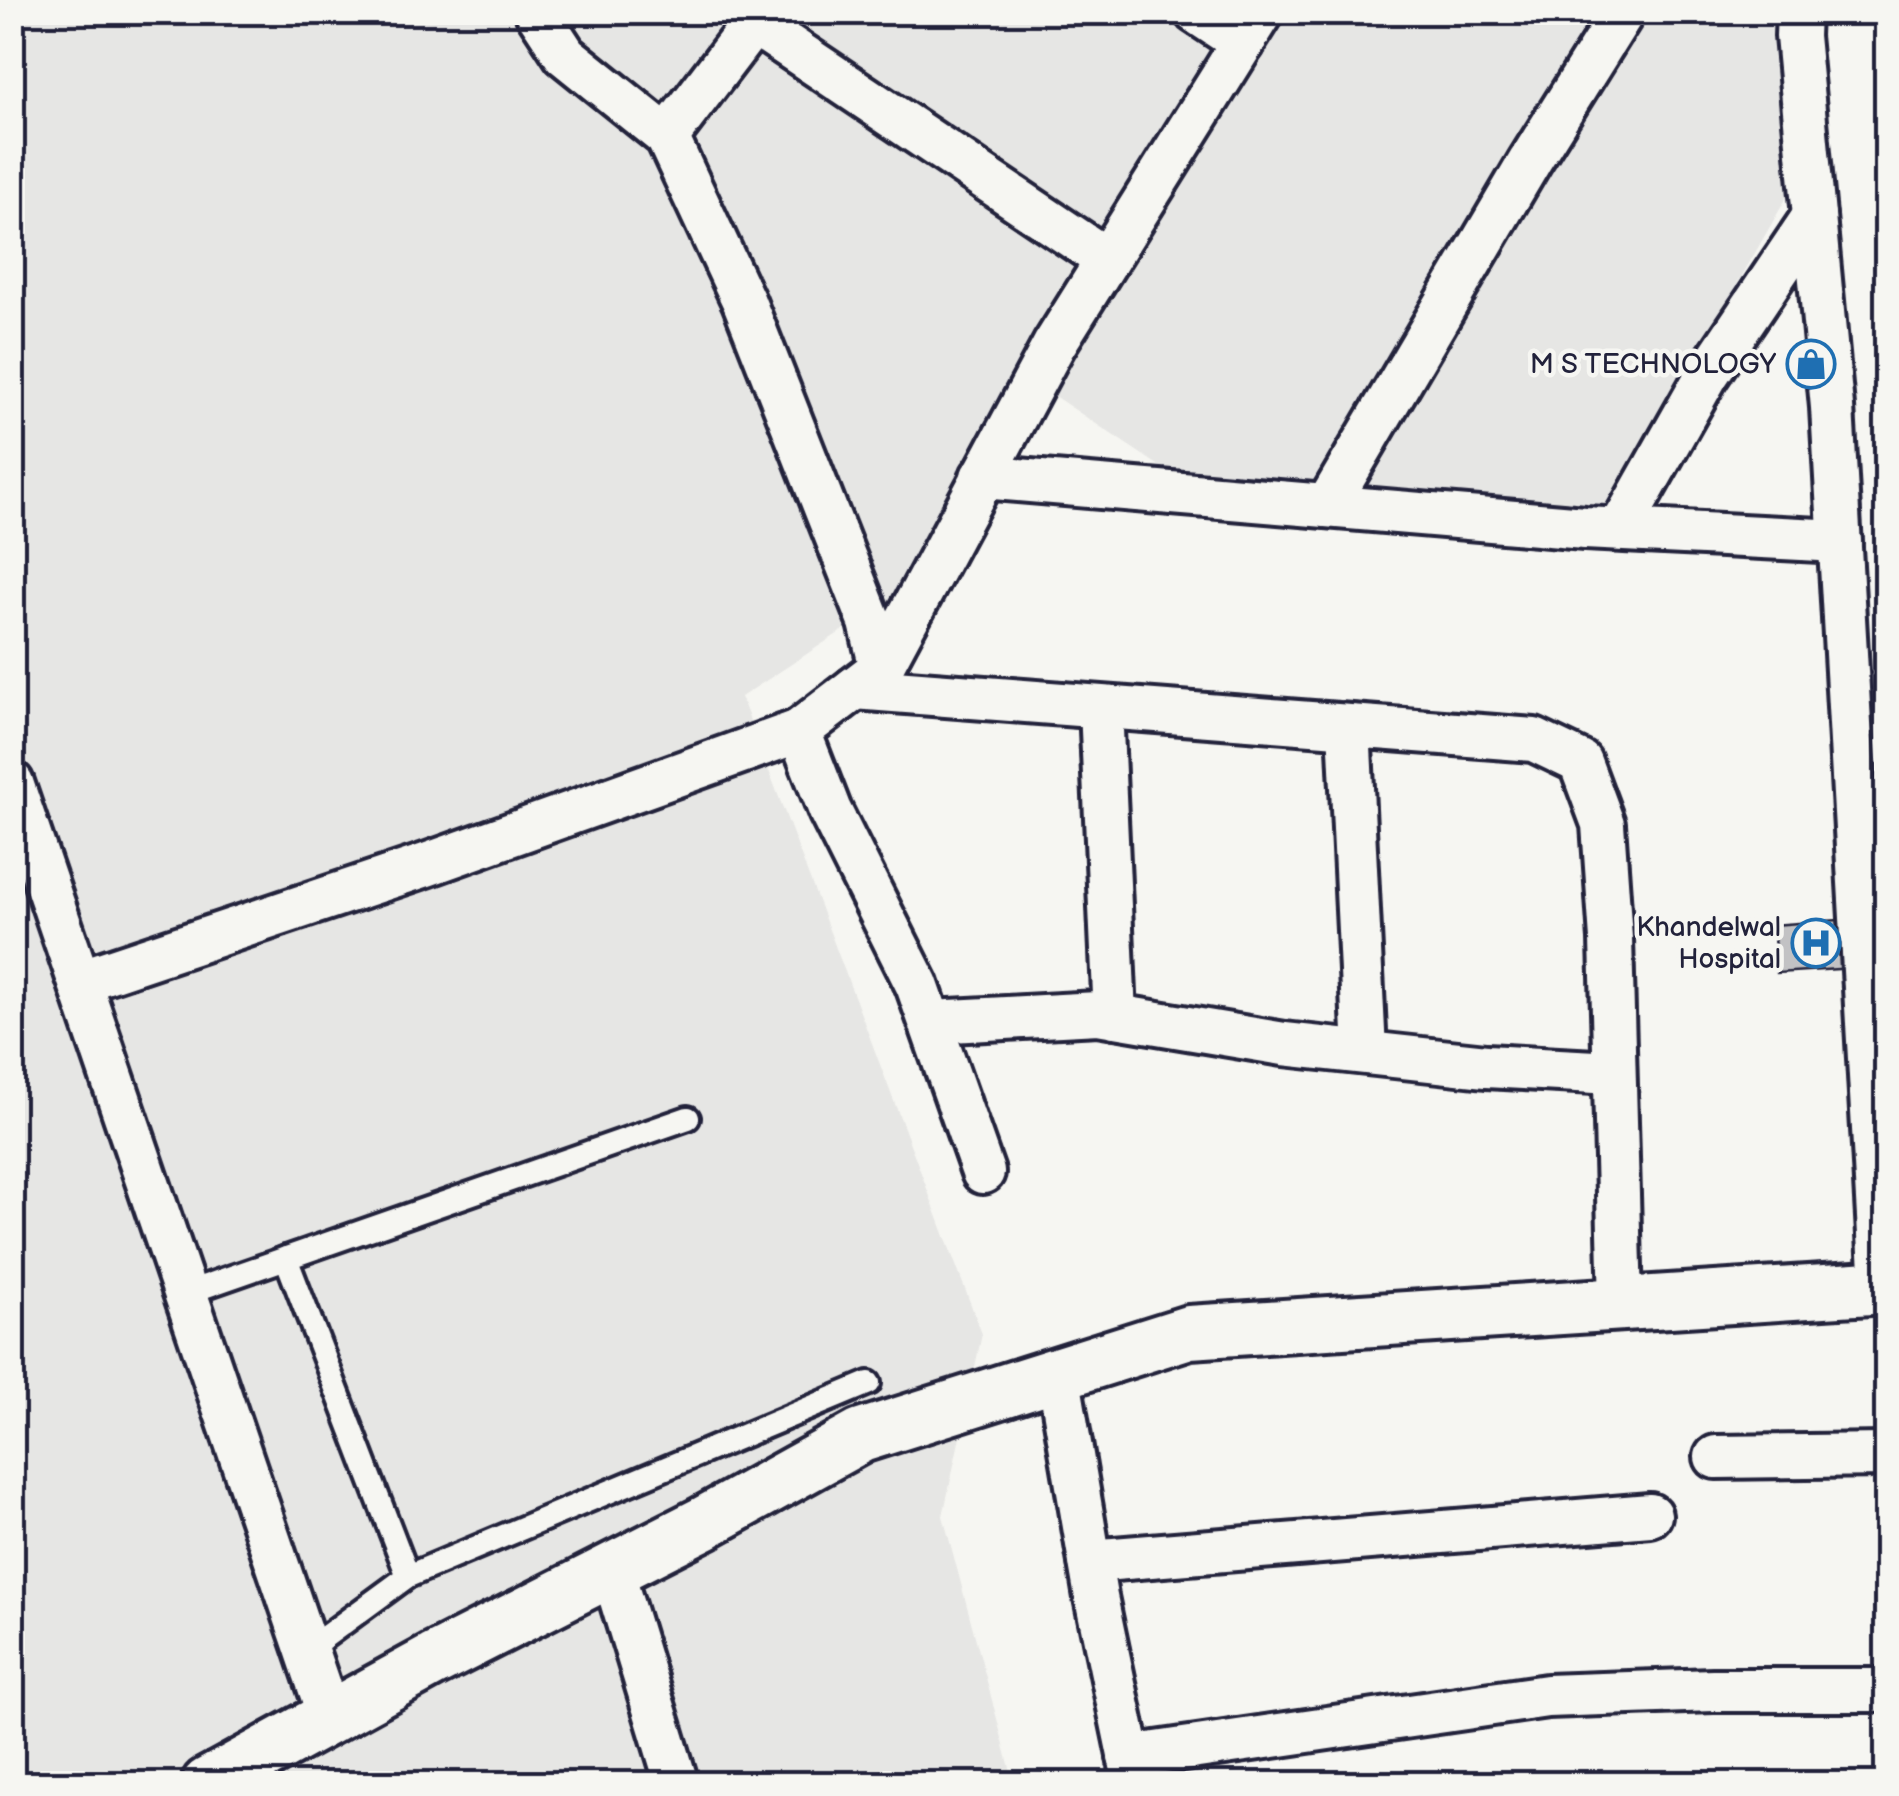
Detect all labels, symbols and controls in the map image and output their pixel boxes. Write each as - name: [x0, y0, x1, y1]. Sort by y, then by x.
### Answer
- shop icon: M S TECHNOLOGY: [1785, 338, 1837, 390]
- place label: M S TECHNOLOGY: [1530, 348, 1777, 381]
- place label: Khandelwal Hospital: [1636, 911, 1781, 976]
- hospital icon: Khandelwal Hospital: [1790, 917, 1842, 969]

